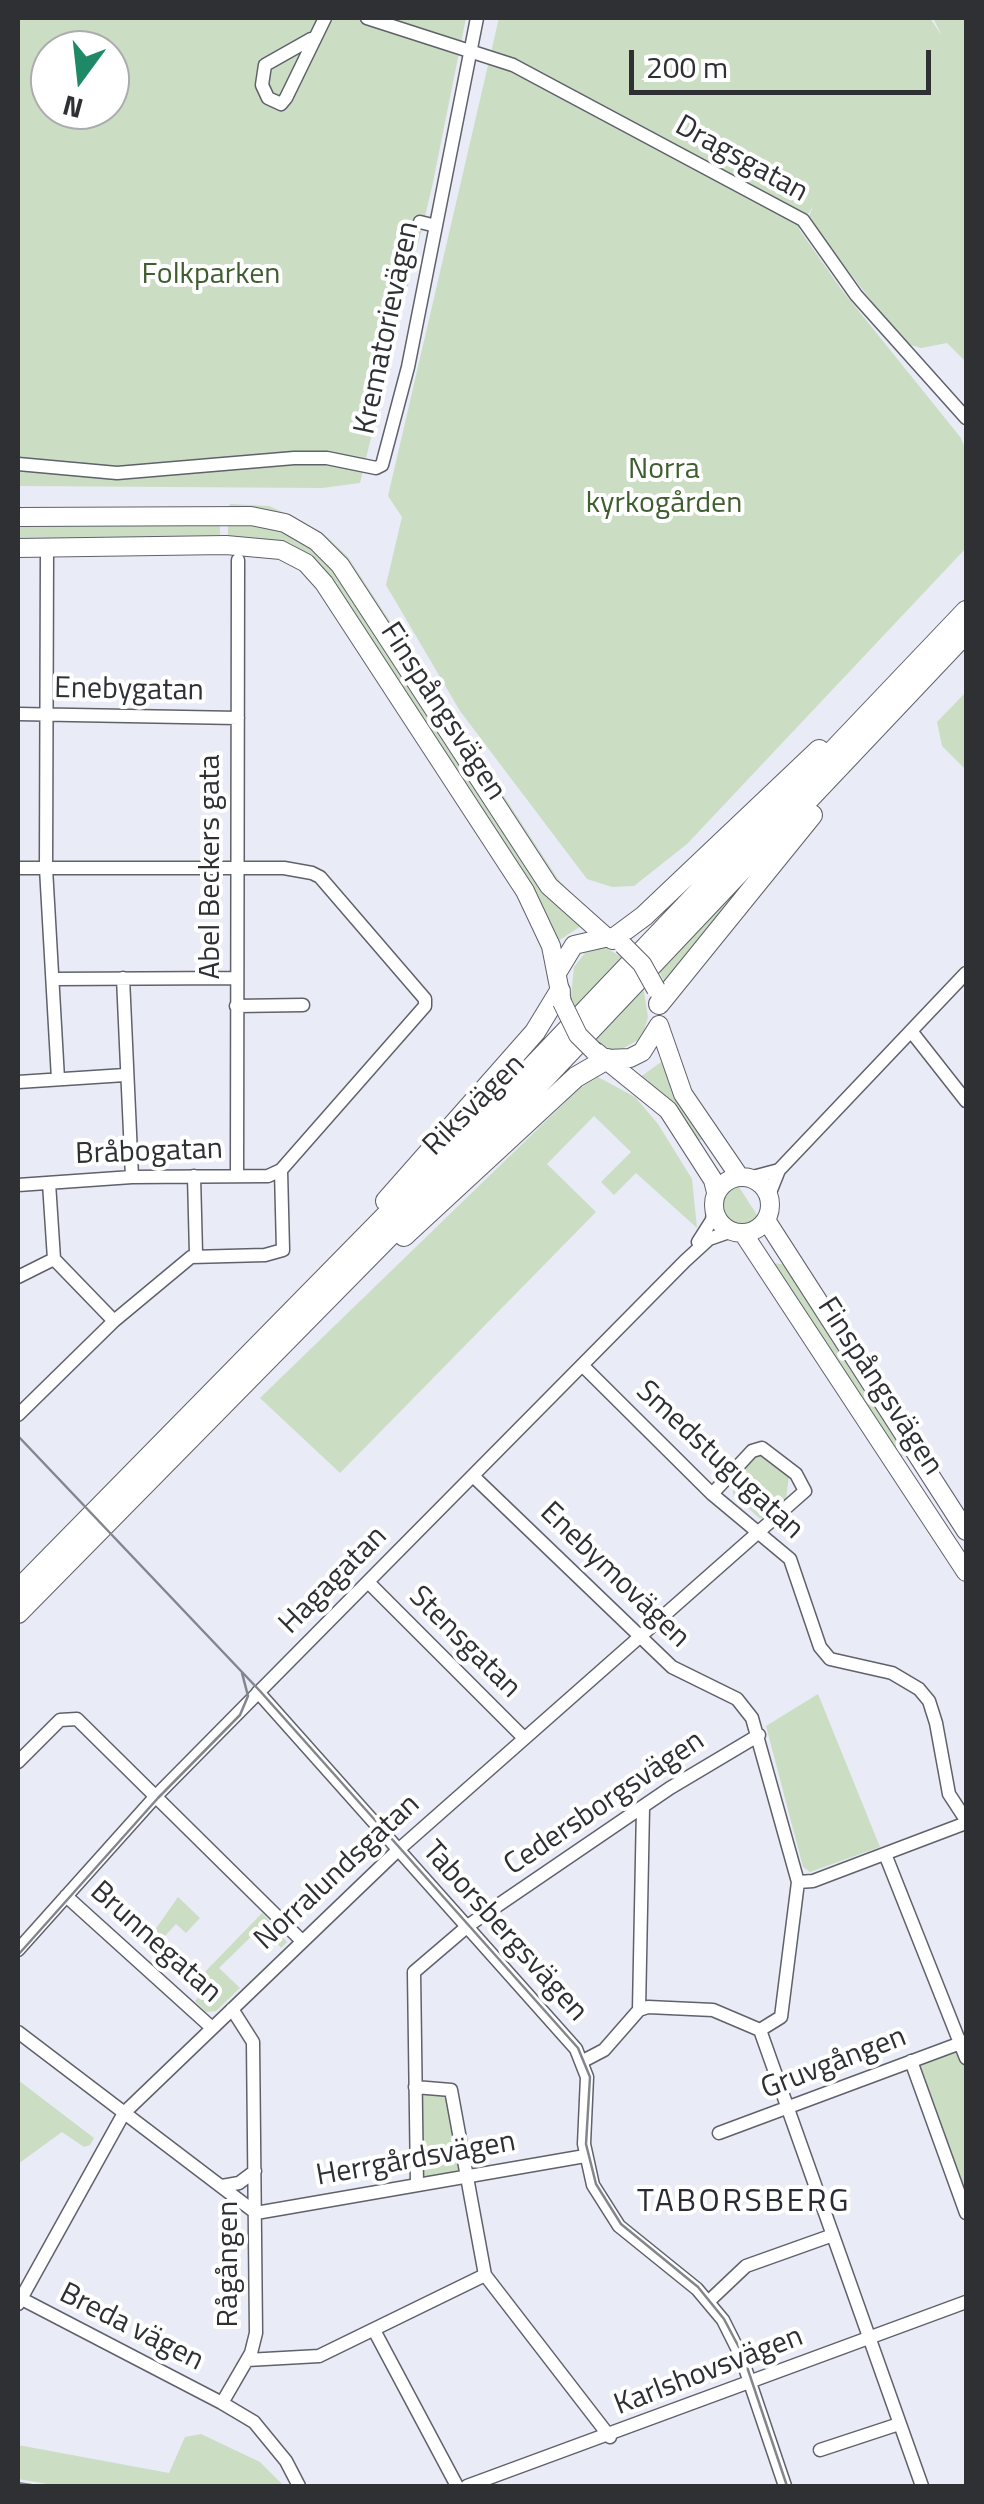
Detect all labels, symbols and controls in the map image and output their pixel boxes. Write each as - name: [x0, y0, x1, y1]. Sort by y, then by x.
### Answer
- north arrow: [30, 30, 130, 130]
- scale bar: [634, 30, 936, 92]
- text: 200 m: [646, 44, 728, 90]
- text: N: [58, 84, 88, 131]
- street label: Dragsgatan: [668, 109, 814, 211]
- street label: Krematorievägen: [348, 218, 428, 438]
- park label: Folkparken: [142, 258, 280, 294]
- park label: Norra kyrkogården: [586, 453, 742, 524]
- street label: Finspångsvägen: [371, 616, 513, 808]
- street label: Enebygatan: [54, 672, 204, 710]
- street label: Abel Beckers gata: [194, 754, 230, 980]
- street label: Riksvägen: [417, 1048, 533, 1164]
- street label: Bråbogatan: [75, 1132, 223, 1174]
- street label: Finspångsvägen: [808, 1291, 950, 1483]
- street label: Smedstugugatan: [628, 1374, 810, 1548]
- street label: Enebymovägen: [532, 1496, 696, 1656]
- street label: Hagagatan: [273, 1520, 395, 1642]
- street label: Stensgatan: [400, 1579, 528, 1707]
- street label: Cedersborgsvägen: [498, 1724, 712, 1884]
- street label: Norralundsgatan: [248, 1787, 428, 1959]
- street label: Taborsbergsvägen: [414, 1834, 594, 2030]
- street label: Brunnegatan: [82, 1875, 228, 2011]
- street label: Gruvgången: [757, 2020, 911, 2108]
- street label: Herrgårdsvägen: [314, 2125, 518, 2195]
- district label: TABORSBERG: [637, 2184, 851, 2222]
- street label: Rågången: [212, 2201, 248, 2327]
- street label: Breda vägen: [53, 2276, 209, 2380]
- street label: Karlshovsvägen: [610, 2320, 808, 2424]

